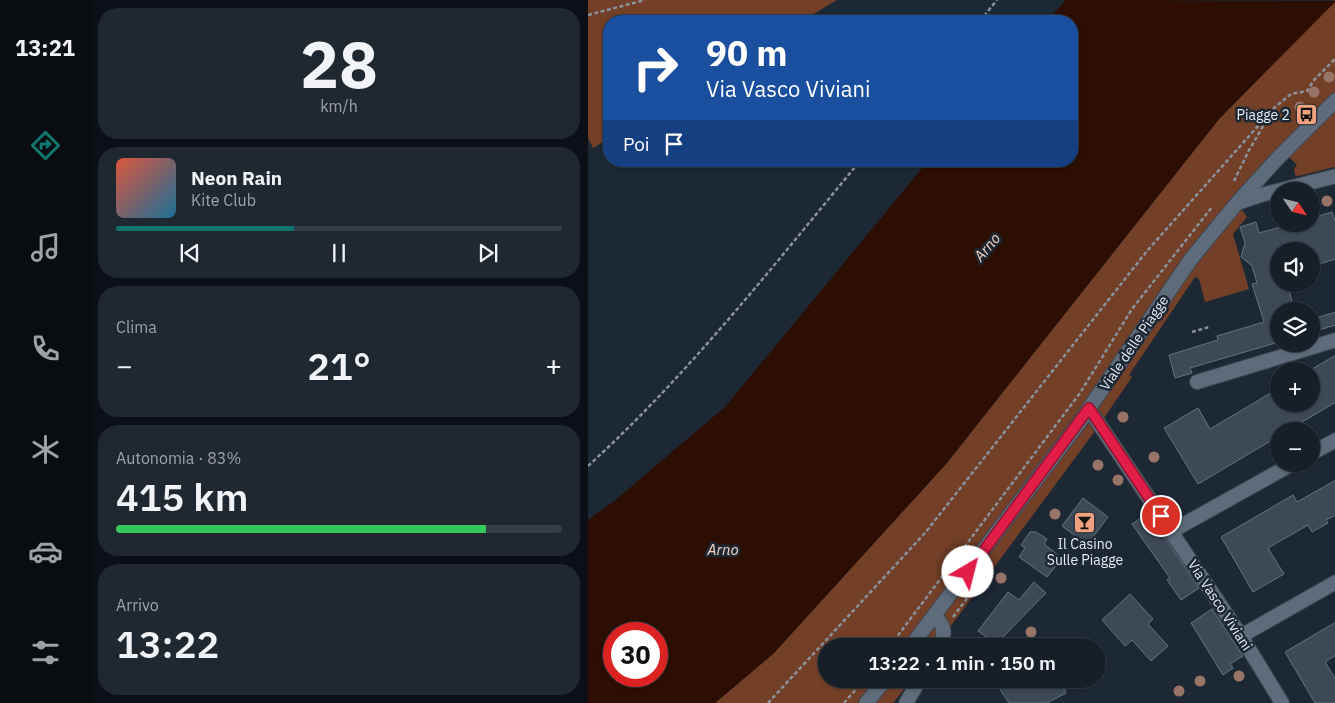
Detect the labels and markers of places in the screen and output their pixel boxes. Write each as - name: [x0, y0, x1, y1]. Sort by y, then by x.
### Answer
- bus stop icon: Piagge 2: [1294, 103, 1318, 127]
- place label: Piagge 2: [1236, 106, 1290, 124]
- pin: [1140, 495, 1182, 537]
- bar icon: Il Casino Sulle Piagge: [1073, 510, 1097, 534]
- place label: Il Casino Sulle Piagge: [1047, 535, 1124, 569]

